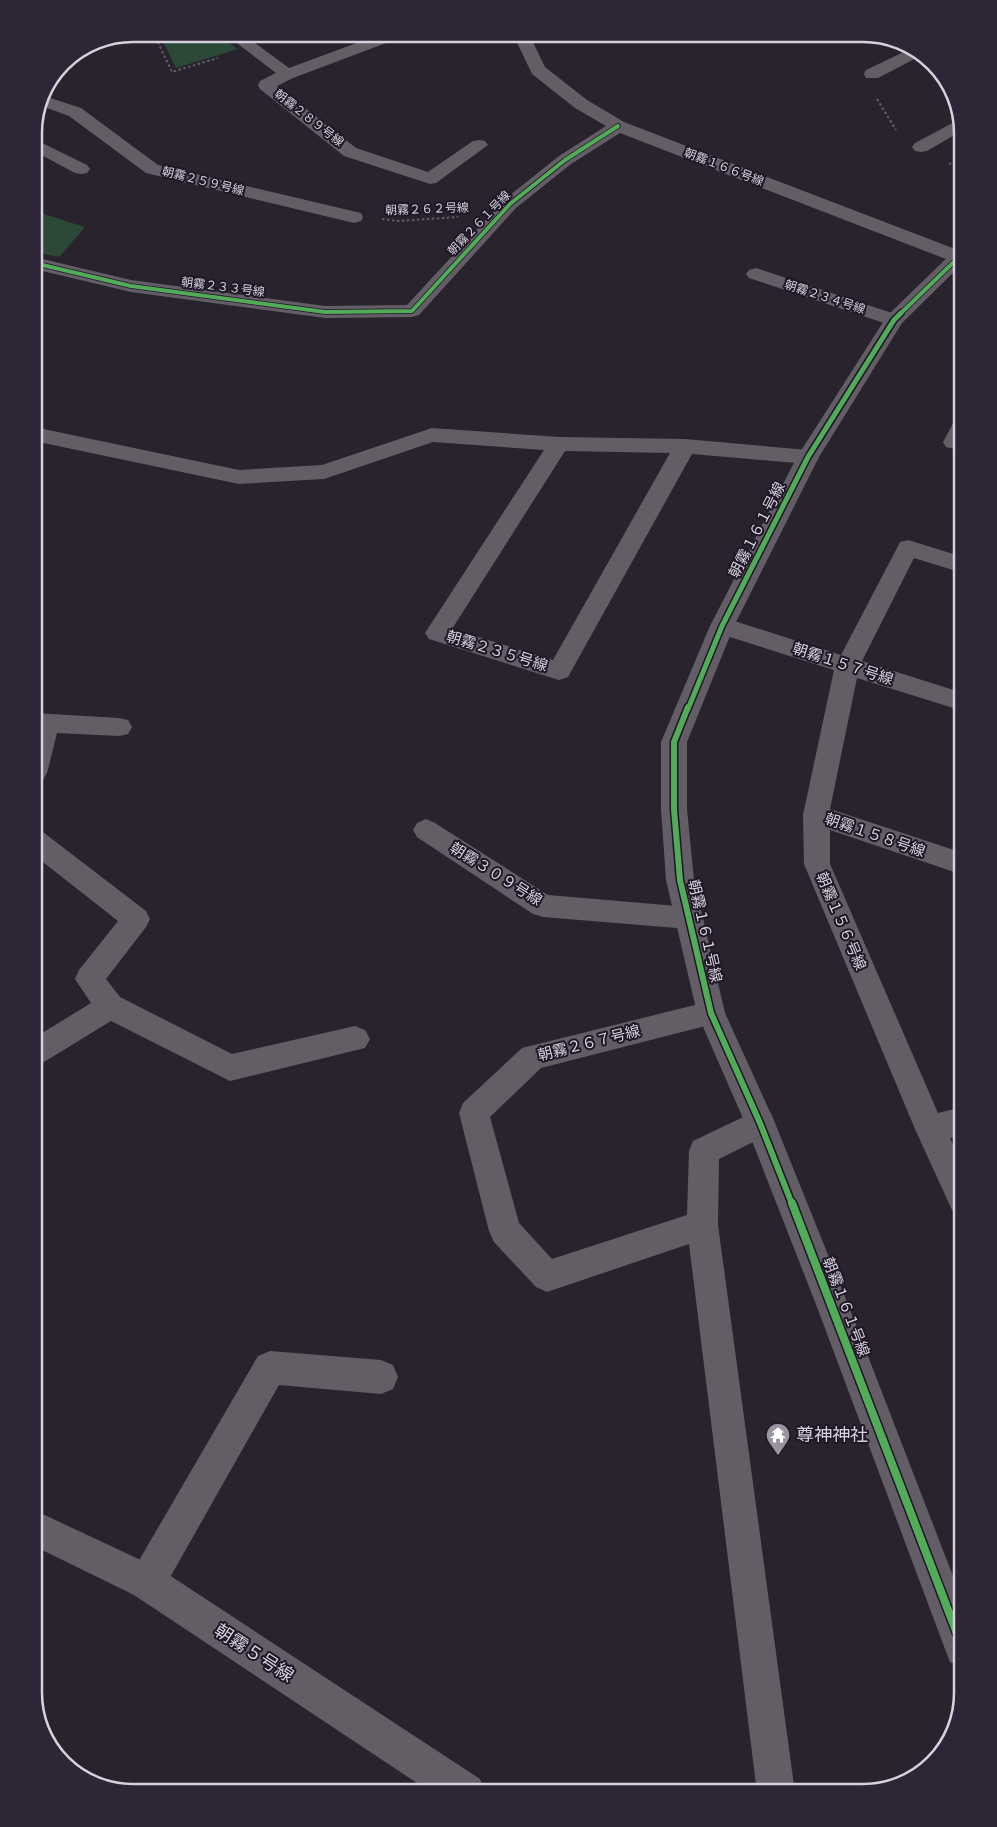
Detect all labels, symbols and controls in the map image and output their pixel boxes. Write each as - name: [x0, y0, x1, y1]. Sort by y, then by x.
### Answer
- street label: 朝霧２８９号線: [272, 87, 346, 149]
- street label: 朝霧１６６号線: [682, 145, 766, 189]
- street label: 朝霧２５９号線: [161, 164, 245, 198]
- street label: 朝霧２６１号線: [445, 188, 513, 258]
- street label: 朝霧２６２号線: [385, 201, 469, 217]
- street label: 朝霧２３３号線: [180, 275, 266, 299]
- street label: 朝霧２３４号線: [783, 277, 867, 317]
- street label: 朝霧１６１号線: [725, 479, 789, 581]
- street label: 朝霧２３５号線: [444, 627, 550, 675]
- street label: 朝霧１５７号線: [790, 639, 896, 689]
- street label: 朝霧１５８号線: [822, 809, 928, 861]
- street label: 朝霧３０９号線: [447, 839, 545, 909]
- street label: 朝霧１５６号線: [812, 869, 870, 973]
- street label: 朝霧１６１号線: [684, 878, 726, 984]
- street label: 朝霧２６７号線: [536, 1022, 642, 1064]
- street label: 朝霧１６１号線: [819, 1255, 873, 1359]
- temple icon: 尊神神社: [765, 1422, 791, 1456]
- place label: 尊神神社: [796, 1424, 868, 1445]
- street label: 朝霧５号線: [211, 1619, 298, 1686]

